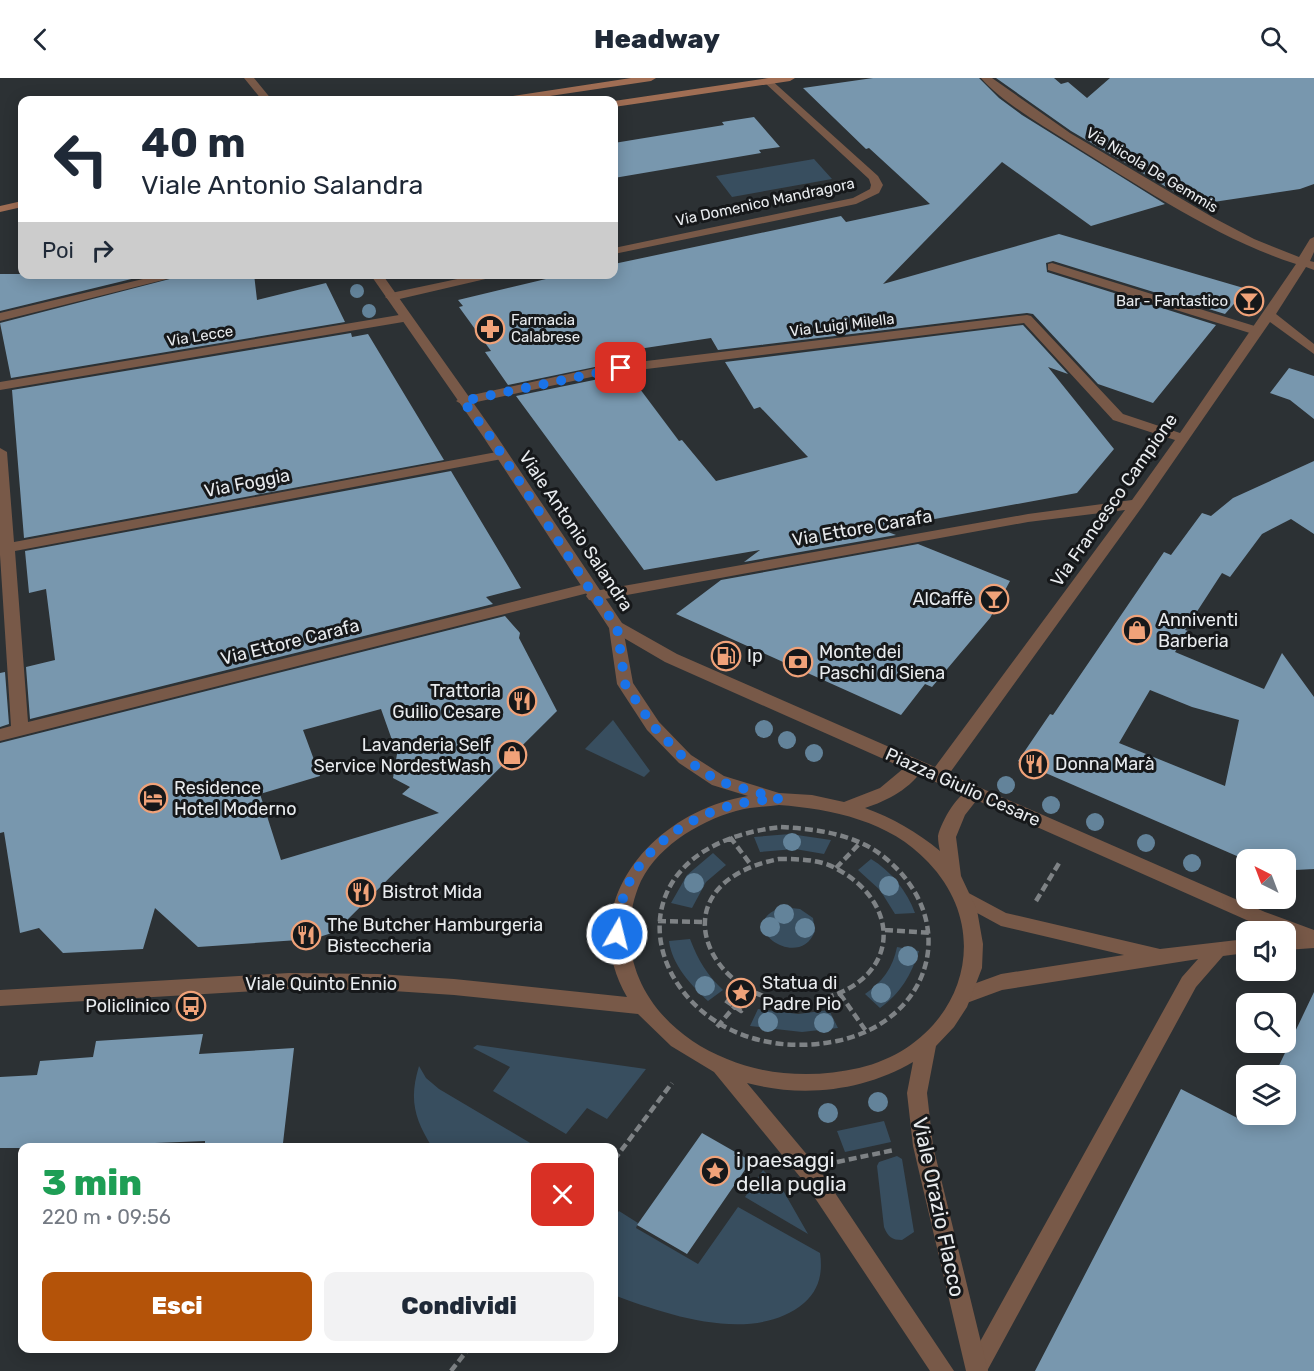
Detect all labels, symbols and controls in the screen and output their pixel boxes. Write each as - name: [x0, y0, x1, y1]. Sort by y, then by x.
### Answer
- icon: back: [24, 23, 57, 56]
- text: Headway: [594, 23, 720, 55]
- icon: search: [1257, 23, 1290, 56]
- text: 40 m: [141, 118, 246, 168]
- icon: left: [42, 120, 120, 198]
- street label: Via Nicola De Gemmis: [1083, 123, 1222, 217]
- text: Viale Antonio Salandra: [141, 169, 423, 201]
- street label: Via Domenico Mandragora: [674, 174, 856, 230]
- icon: right: [86, 234, 119, 267]
- text: Poi: [42, 237, 74, 264]
- bar icon: Bar - Fantastico: [1233, 285, 1265, 317]
- place label: Bar - Fantastico: [1116, 292, 1228, 310]
- street label: Via Luigi Milella: [788, 310, 896, 340]
- place label: Farmacia Calabrese: [511, 311, 580, 346]
- pharmacy icon: Farmacia Calabrese: [474, 313, 506, 345]
- street label: Via Lecce: [165, 322, 235, 350]
- pin: [595, 342, 646, 393]
- icon: arrive: [604, 351, 637, 384]
- street label: Via Francesco Campione: [1046, 409, 1182, 591]
- street label: Viale Antonio Salandra: [514, 447, 638, 615]
- street label: Via Foggia: [202, 464, 292, 502]
- street label: Via Ettore Carafa: [790, 505, 934, 551]
- bar icon: AlCaffè: [978, 583, 1010, 615]
- place label: AlCaffè: [912, 588, 973, 610]
- place label: Anniventi Barberia: [1158, 609, 1238, 652]
- street label: Via Ettore Carafa: [218, 614, 362, 670]
- shop icon: Anniventi Barberia: [1121, 614, 1153, 646]
- fuel station icon: Ip: [710, 640, 742, 672]
- place label: Monte dei Paschi di Siena: [819, 641, 945, 684]
- place label: Ip: [747, 645, 763, 667]
- bank icon: Monte dei Paschi di Siena: [782, 646, 814, 678]
- place label: Trattoria Guilio Cesare: [392, 680, 501, 723]
- restaurant icon: Trattoria Guilio Cesare: [506, 685, 538, 717]
- place label: Lavanderia Self Service NordestWash: [314, 734, 491, 777]
- shop icon: Lavanderia Self Service NordestWash: [496, 739, 528, 771]
- street label: Piazza Giulio Cesare: [882, 743, 1044, 831]
- restaurant icon: Donna Marà: [1018, 748, 1050, 780]
- place label: Donna Marà: [1055, 753, 1155, 775]
- place label: Residence Hotel Moderno: [174, 777, 297, 820]
- hotel icon: Residence Hotel Moderno: [137, 782, 169, 814]
- north arrow: [1236, 849, 1296, 909]
- map controls: [1236, 849, 1296, 1125]
- restaurant icon: Bistrot Mida: [345, 876, 377, 908]
- place label: Bistrot Mida: [382, 881, 482, 903]
- position arrow: [585, 902, 649, 966]
- place label: The Butcher Hamburgeria Bisteccheria: [327, 914, 543, 957]
- restaurant icon: The Butcher Hamburgeria Bisteccheria: [290, 919, 322, 951]
- button: sound: [1236, 921, 1296, 981]
- place label: Statua di Padre Pio: [762, 972, 841, 1015]
- street label: Viale Quinto Ennio: [245, 973, 397, 995]
- place icon: Statua di Padre Pio: [725, 977, 757, 1009]
- bus stop icon: Policlinico: [175, 990, 207, 1022]
- button: search: [1236, 993, 1296, 1053]
- place label: Policlinico: [85, 995, 170, 1017]
- button: layers: [1236, 1065, 1296, 1125]
- street label: Viale Orazio Flacco: [908, 1115, 970, 1299]
- place label: i paesaggi della puglia: [736, 1147, 847, 1196]
- place icon: i paesaggi della puglia: [699, 1155, 731, 1187]
- text: 3 min: [42, 1161, 142, 1204]
- button: close: [531, 1163, 594, 1226]
- text: 220 m · 09:56: [42, 1205, 171, 1229]
- button: Esci: [42, 1272, 312, 1341]
- button: Condividi: [324, 1272, 594, 1341]

